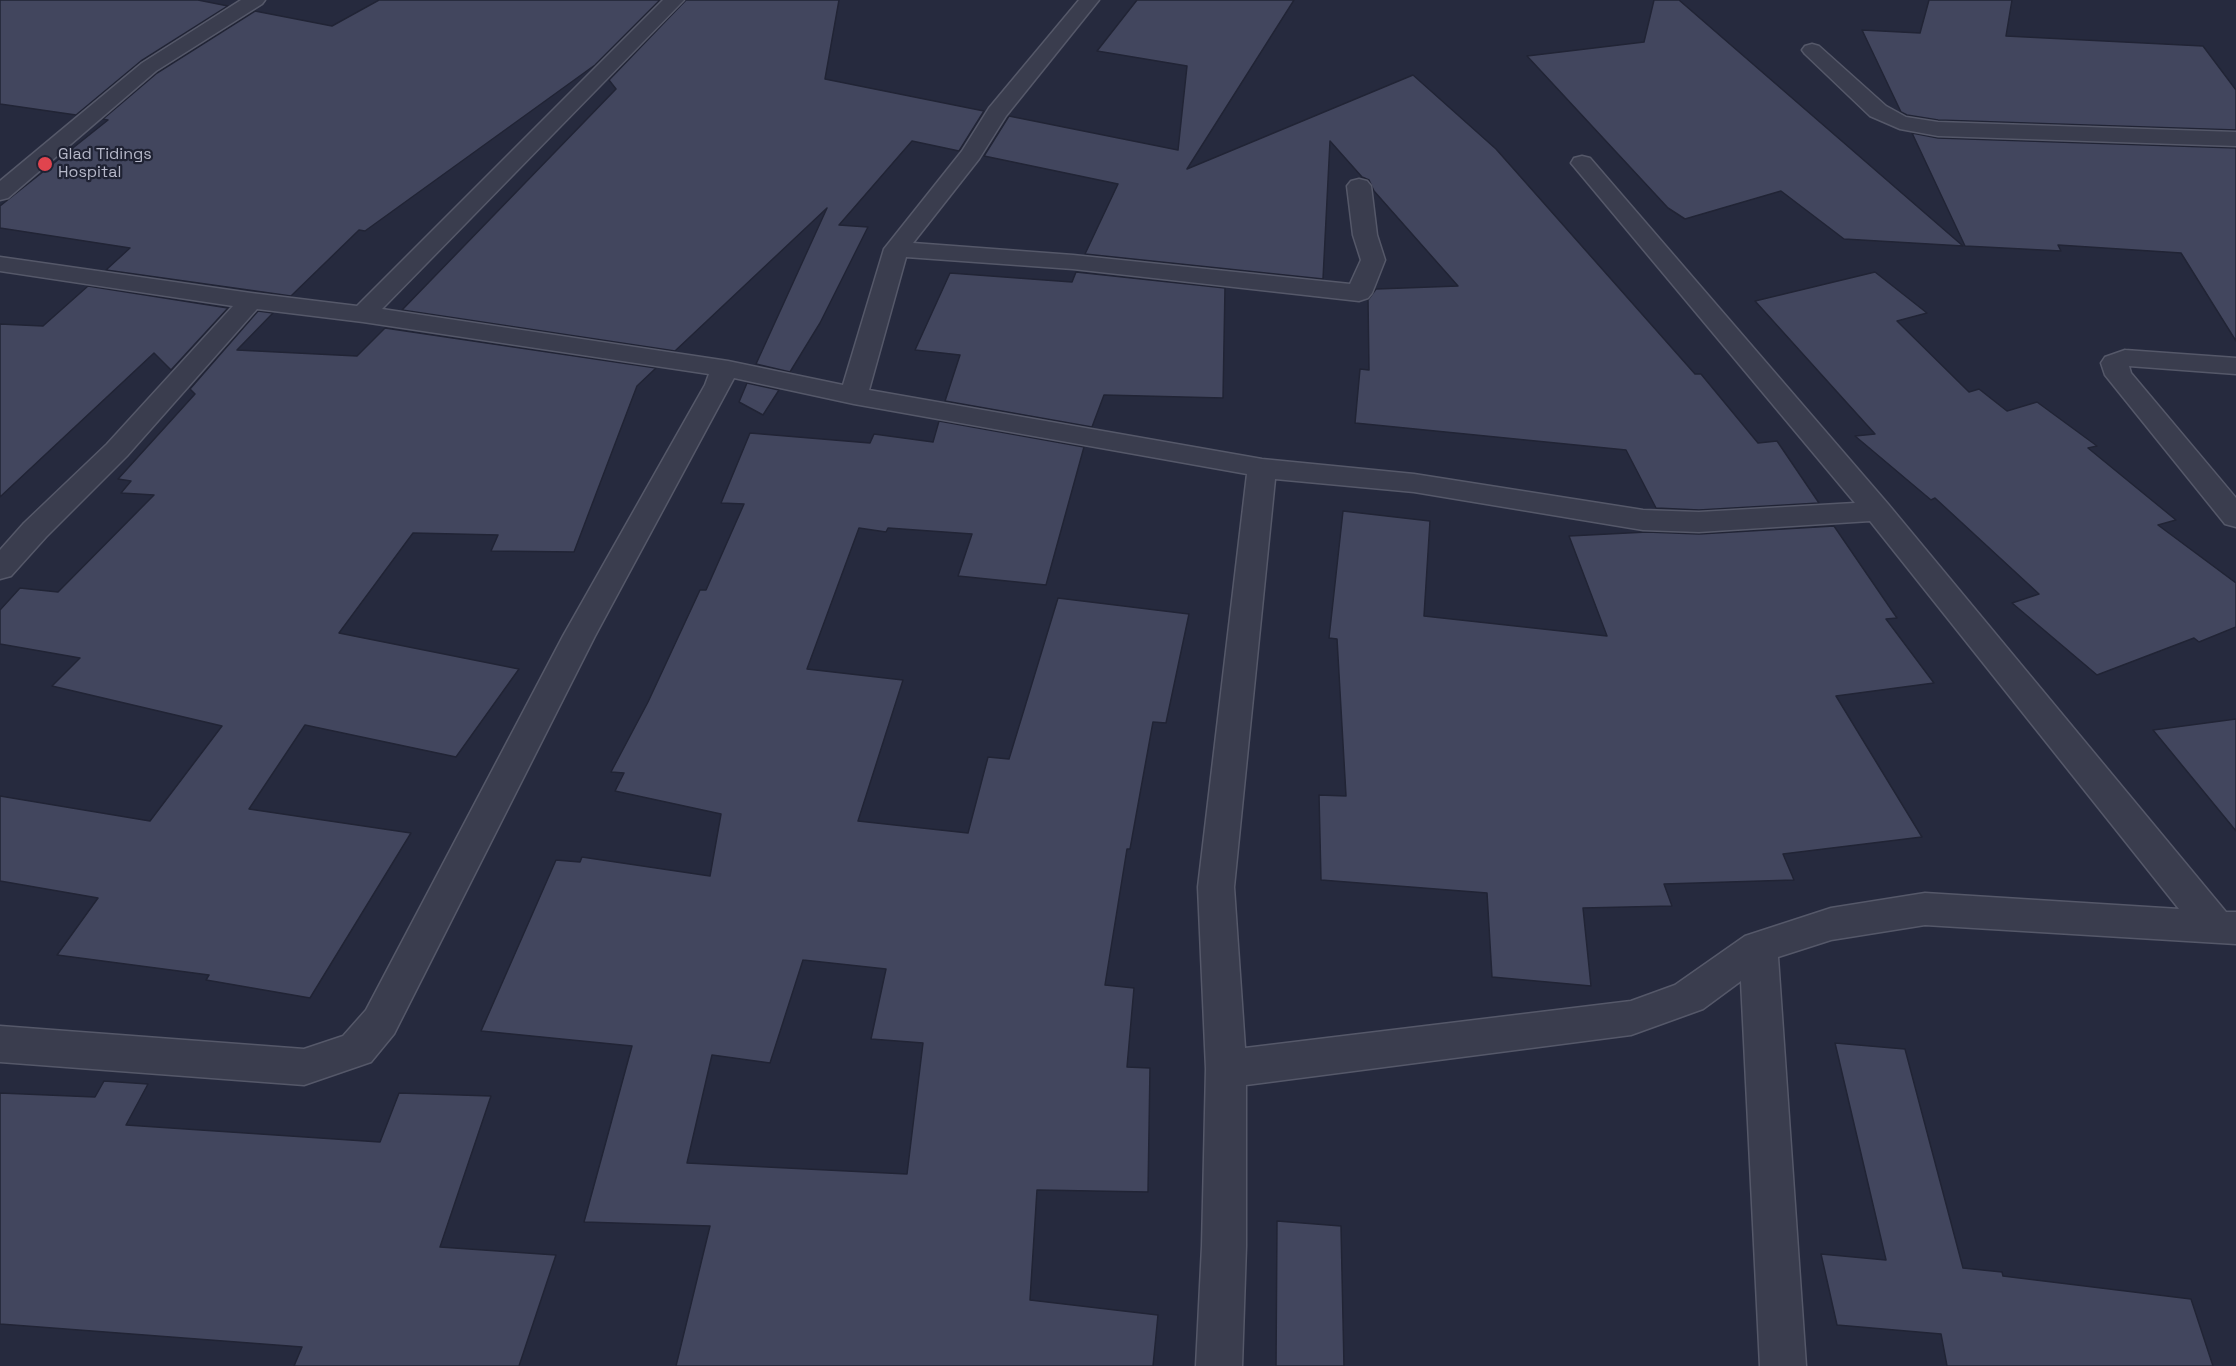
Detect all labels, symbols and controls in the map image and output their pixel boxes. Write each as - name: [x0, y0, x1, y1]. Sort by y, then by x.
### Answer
- place label: Glad Tidings Hospital: [58, 145, 152, 183]
- marker: Glad Tidings Hospital: [36, 155, 54, 173]

